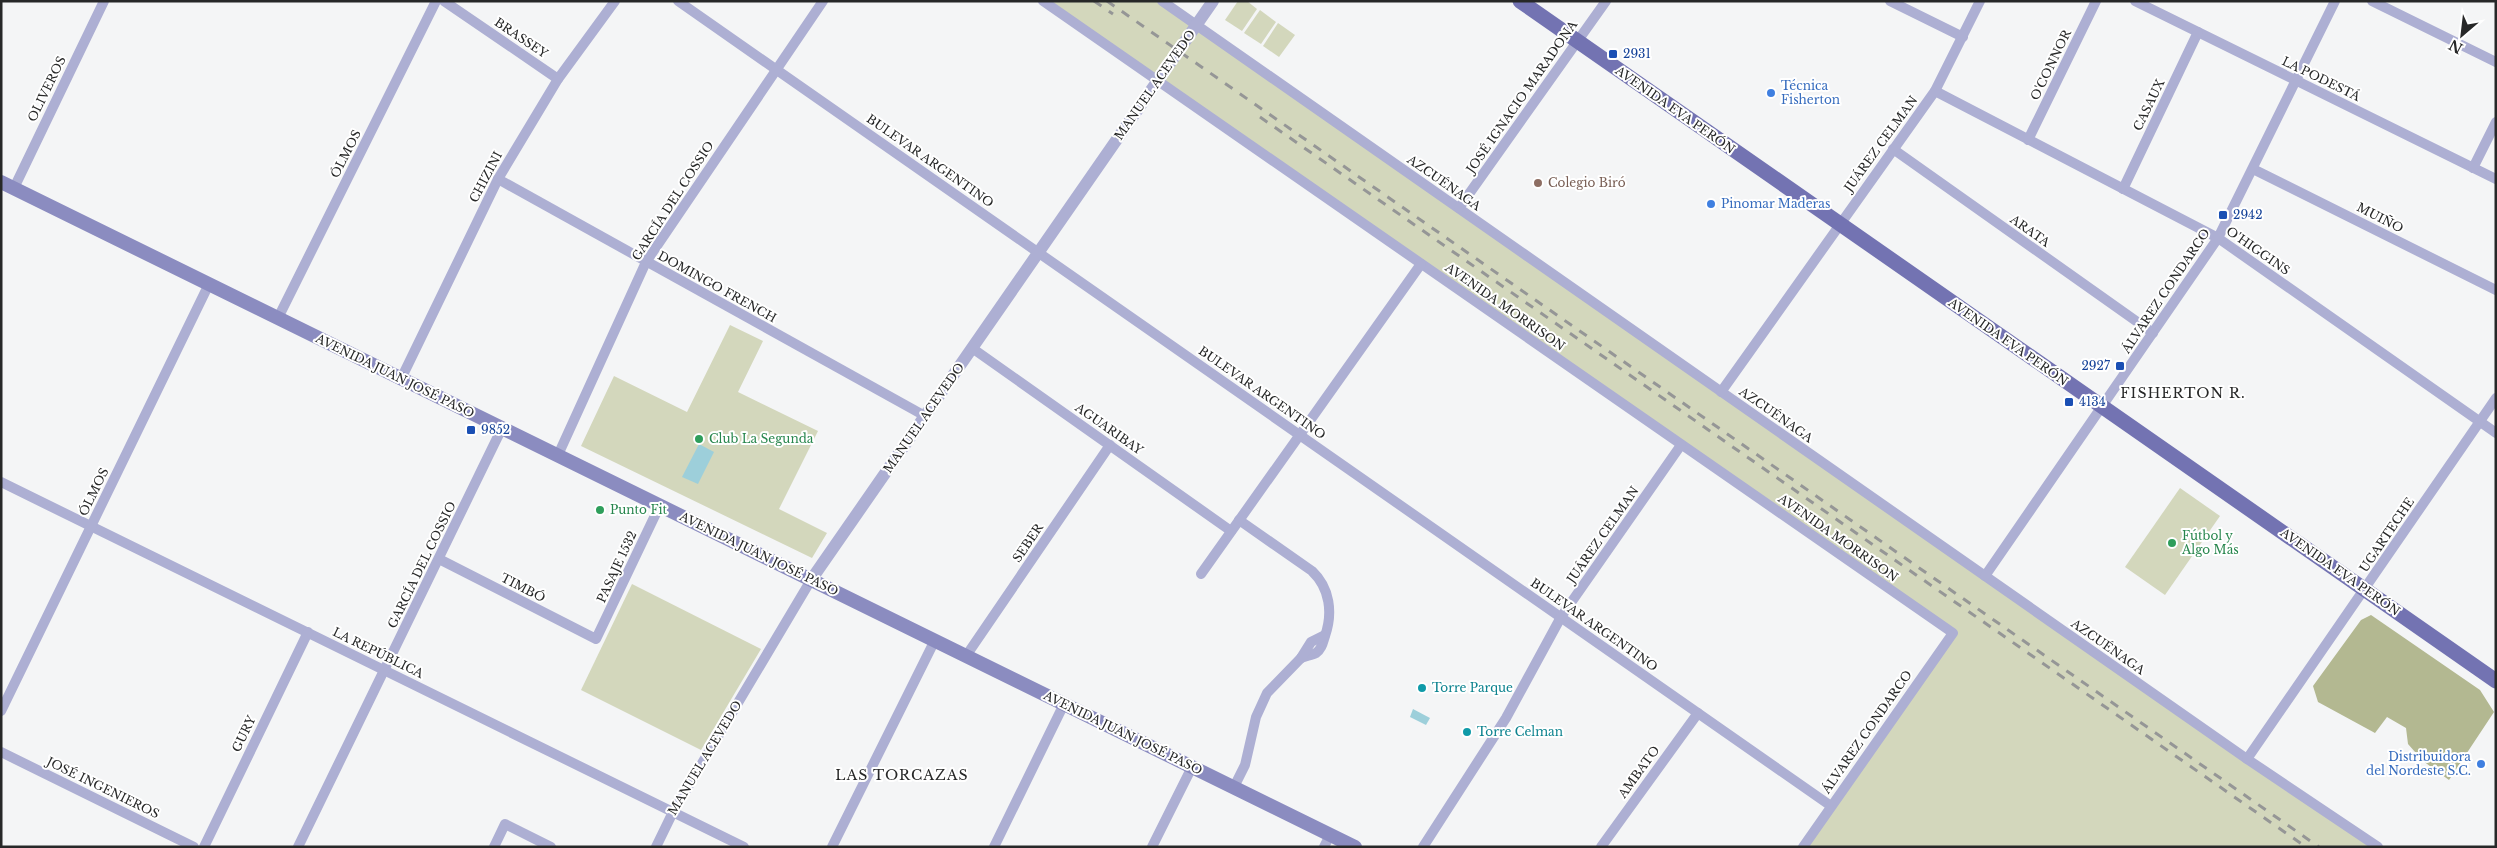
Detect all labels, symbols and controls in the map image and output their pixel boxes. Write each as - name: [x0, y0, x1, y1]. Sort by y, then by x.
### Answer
- north arrow: [2437, 10, 2487, 60]
- street label: BRASSEY: [492, 14, 551, 61]
- street label: JOSÉ IGNACIO MARADONA: [1461, 16, 1581, 178]
- street label: MANUEL ACEVEDO: [1111, 27, 1198, 143]
- street label: O'CONNOR: [2027, 27, 2074, 103]
- text: N: [2446, 35, 2466, 58]
- place label: 2931: [1623, 46, 1651, 61]
- marker: 2931: [1607, 48, 1619, 60]
- street label: LA PODESTÁ: [2280, 52, 2364, 104]
- street label: OLIVEROS: [24, 53, 69, 124]
- street label: AVENIDA EVA PERÓN: [1612, 61, 1739, 157]
- street label: CASAUX: [2130, 76, 2168, 133]
- place label: Técnica Fisherton: [1781, 78, 1840, 107]
- marker: Técnica Fisherton: [1765, 87, 1777, 99]
- street label: JUÁREZ CELMAN: [1839, 92, 1921, 196]
- street label: BULEVAR ARGENTINO: [864, 111, 997, 210]
- street label: ÓLMOS: [326, 127, 364, 180]
- street label: GARCÍA DEL COSSIO: [628, 138, 717, 263]
- street label: CHIZINI: [466, 149, 505, 205]
- street label: AZCUÉNAGA: [1404, 150, 1485, 214]
- place label: Colegio Biró: [1548, 175, 1626, 190]
- marker: Colegio Biró: [1532, 177, 1544, 189]
- place label: Pinomar Maderas: [1721, 196, 1830, 211]
- marker: Pinomar Maderas: [1705, 198, 1717, 210]
- street label: MUIÑO: [2354, 199, 2407, 236]
- place label: 2942: [2233, 207, 2263, 222]
- marker: 2942: [2217, 209, 2229, 221]
- street label: ARATA: [2007, 211, 2054, 250]
- street label: O'HIGGINS: [2224, 223, 2293, 278]
- street label: ÁLVAREZ CONDARCO: [2117, 225, 2213, 357]
- street label: DOMINGO FRENCH: [655, 248, 779, 325]
- street label: AVENIDA MORRISON: [1442, 259, 1568, 354]
- street label: AVENIDA EVA PERÓN: [1945, 293, 2072, 389]
- street label: AVENIDA JUAN JOSÉ PASO: [313, 329, 477, 421]
- street label: BULEVAR ARGENTINO: [1196, 343, 1329, 442]
- place label: 2927: [2081, 358, 2111, 373]
- street label: MANUEL ACEVEDO: [880, 360, 967, 476]
- marker: 2927: [2114, 360, 2126, 372]
- street label: AZCUÉNAGA: [1736, 382, 1817, 446]
- district label: FISHERTON R.: [2120, 384, 2246, 402]
- place label: 4134: [2079, 394, 2106, 409]
- marker: 4134: [2063, 396, 2075, 408]
- street label: AGUARIBAY: [1072, 399, 1146, 458]
- place label: 9852: [481, 422, 510, 437]
- marker: 9852: [465, 424, 477, 436]
- place label: Club La Segunda: [709, 431, 814, 446]
- marker: Club La Segunda: [693, 433, 705, 445]
- street label: ÓLMOS: [75, 464, 112, 518]
- street label: JUÁREZ CELMAN: [1562, 483, 1642, 588]
- street label: AVENIDA MORRISON: [1775, 490, 1901, 585]
- street label: UGARTECHE: [2356, 494, 2417, 575]
- street label: GARCÍA DEL COSSIO: [383, 498, 459, 631]
- place label: Punto Fit: [610, 502, 668, 517]
- marker: Punto Fit: [594, 504, 606, 516]
- street label: AVENIDA JUAN JOSÉ PASO: [677, 507, 841, 599]
- street label: SEBER: [1009, 520, 1046, 565]
- street label: AVENIDA EVA PERÓN: [2277, 523, 2404, 619]
- place label: Fútbol y Algo Más: [2181, 528, 2239, 557]
- street label: PASAJE 1532: [593, 529, 640, 605]
- marker: Fútbol y Algo Más: [2166, 537, 2178, 549]
- street label: TIMBÓ: [498, 569, 549, 605]
- street label: BULEVAR ARGENTINO: [1528, 575, 1661, 674]
- street label: AZCUÉNAGA: [2068, 614, 2149, 678]
- street label: LA REPÚBLICA: [330, 623, 427, 681]
- street label: ÁLVAREZ CONDARCO: [1817, 667, 1915, 797]
- place label: Torre Parque: [1432, 680, 1513, 695]
- marker: Torre Parque: [1416, 682, 1428, 694]
- street label: AVENIDA JUAN JOSÉ PASO: [1041, 686, 1205, 778]
- street label: MANUEL ACEVEDO: [664, 698, 745, 818]
- street label: GURY: [228, 713, 259, 754]
- place label: Torre Celman: [1477, 724, 1563, 739]
- marker: Torre Celman: [1461, 726, 1473, 738]
- street label: AMBATO: [1614, 743, 1662, 801]
- place label: Distribuidora del Nordeste S.C.: [2366, 749, 2471, 778]
- street label: JOSÉ INGENIEROS: [43, 752, 163, 821]
- marker: Distribuidora del Nordeste S.C.: [2475, 758, 2487, 770]
- district label: LAS TORCAZAS: [835, 766, 969, 784]

